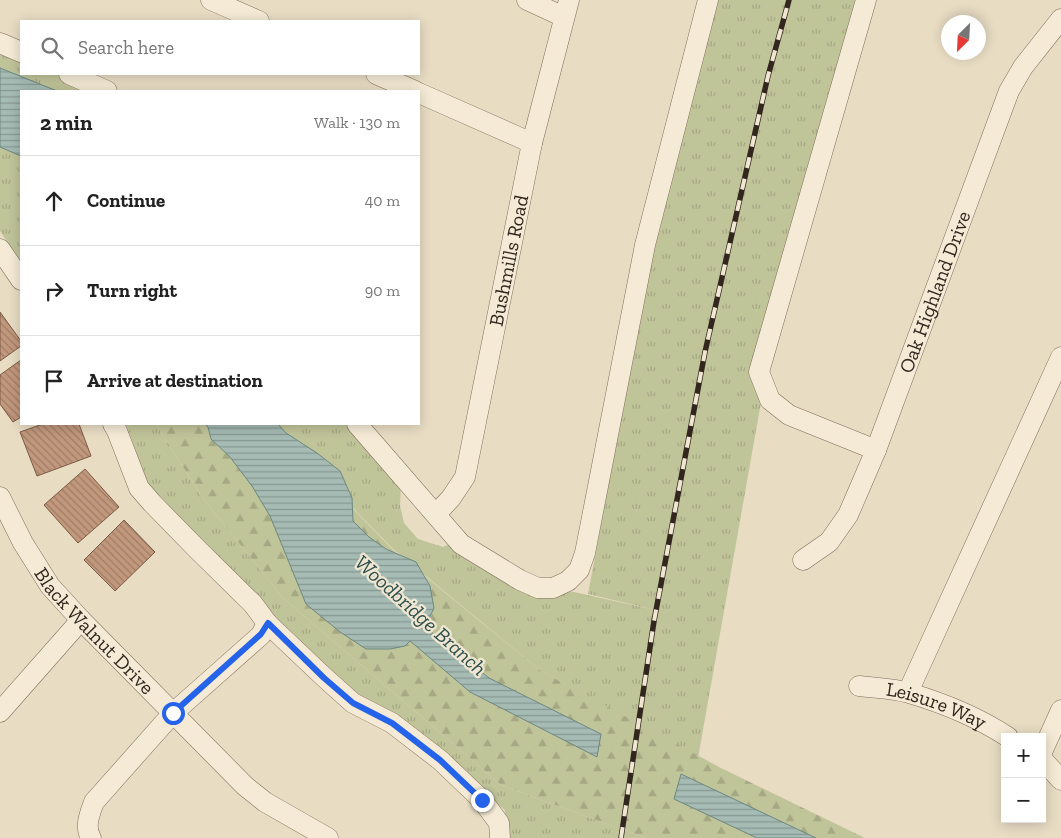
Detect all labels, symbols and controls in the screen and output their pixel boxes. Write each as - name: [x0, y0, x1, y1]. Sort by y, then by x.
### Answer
- north arrow: [941, 15, 986, 60]
- search box: [20, 20, 420, 75]
- icon: search: [38, 34, 66, 62]
- text: Search here: [78, 36, 174, 59]
- text: 2 min: [40, 110, 92, 135]
- text: Walk · 130 m: [314, 113, 400, 132]
- icon: ahead: [40, 187, 68, 215]
- text: Continue: [87, 189, 165, 212]
- text: 40 m: [365, 191, 400, 210]
- street label: Bushmills Road: [484, 193, 533, 328]
- street label: Oak Highland Drive: [894, 208, 976, 376]
- icon: right: [40, 277, 68, 305]
- text: Turn right: [87, 279, 177, 302]
- text: 90 m: [365, 281, 400, 300]
- icon: arrive: [40, 367, 68, 395]
- text: Arrive at destination: [87, 369, 263, 392]
- water label: Woodbridge Branch: [350, 549, 492, 681]
- street label: Black Walnut Drive: [29, 563, 159, 699]
- street label: Leisure Way: [885, 677, 991, 734]
- route start: [162, 702, 185, 725]
- map controls: [1001, 733, 1046, 823]
- button: +: [1001, 733, 1046, 778]
- button: −: [1001, 778, 1046, 823]
- route end: [471, 789, 494, 812]

